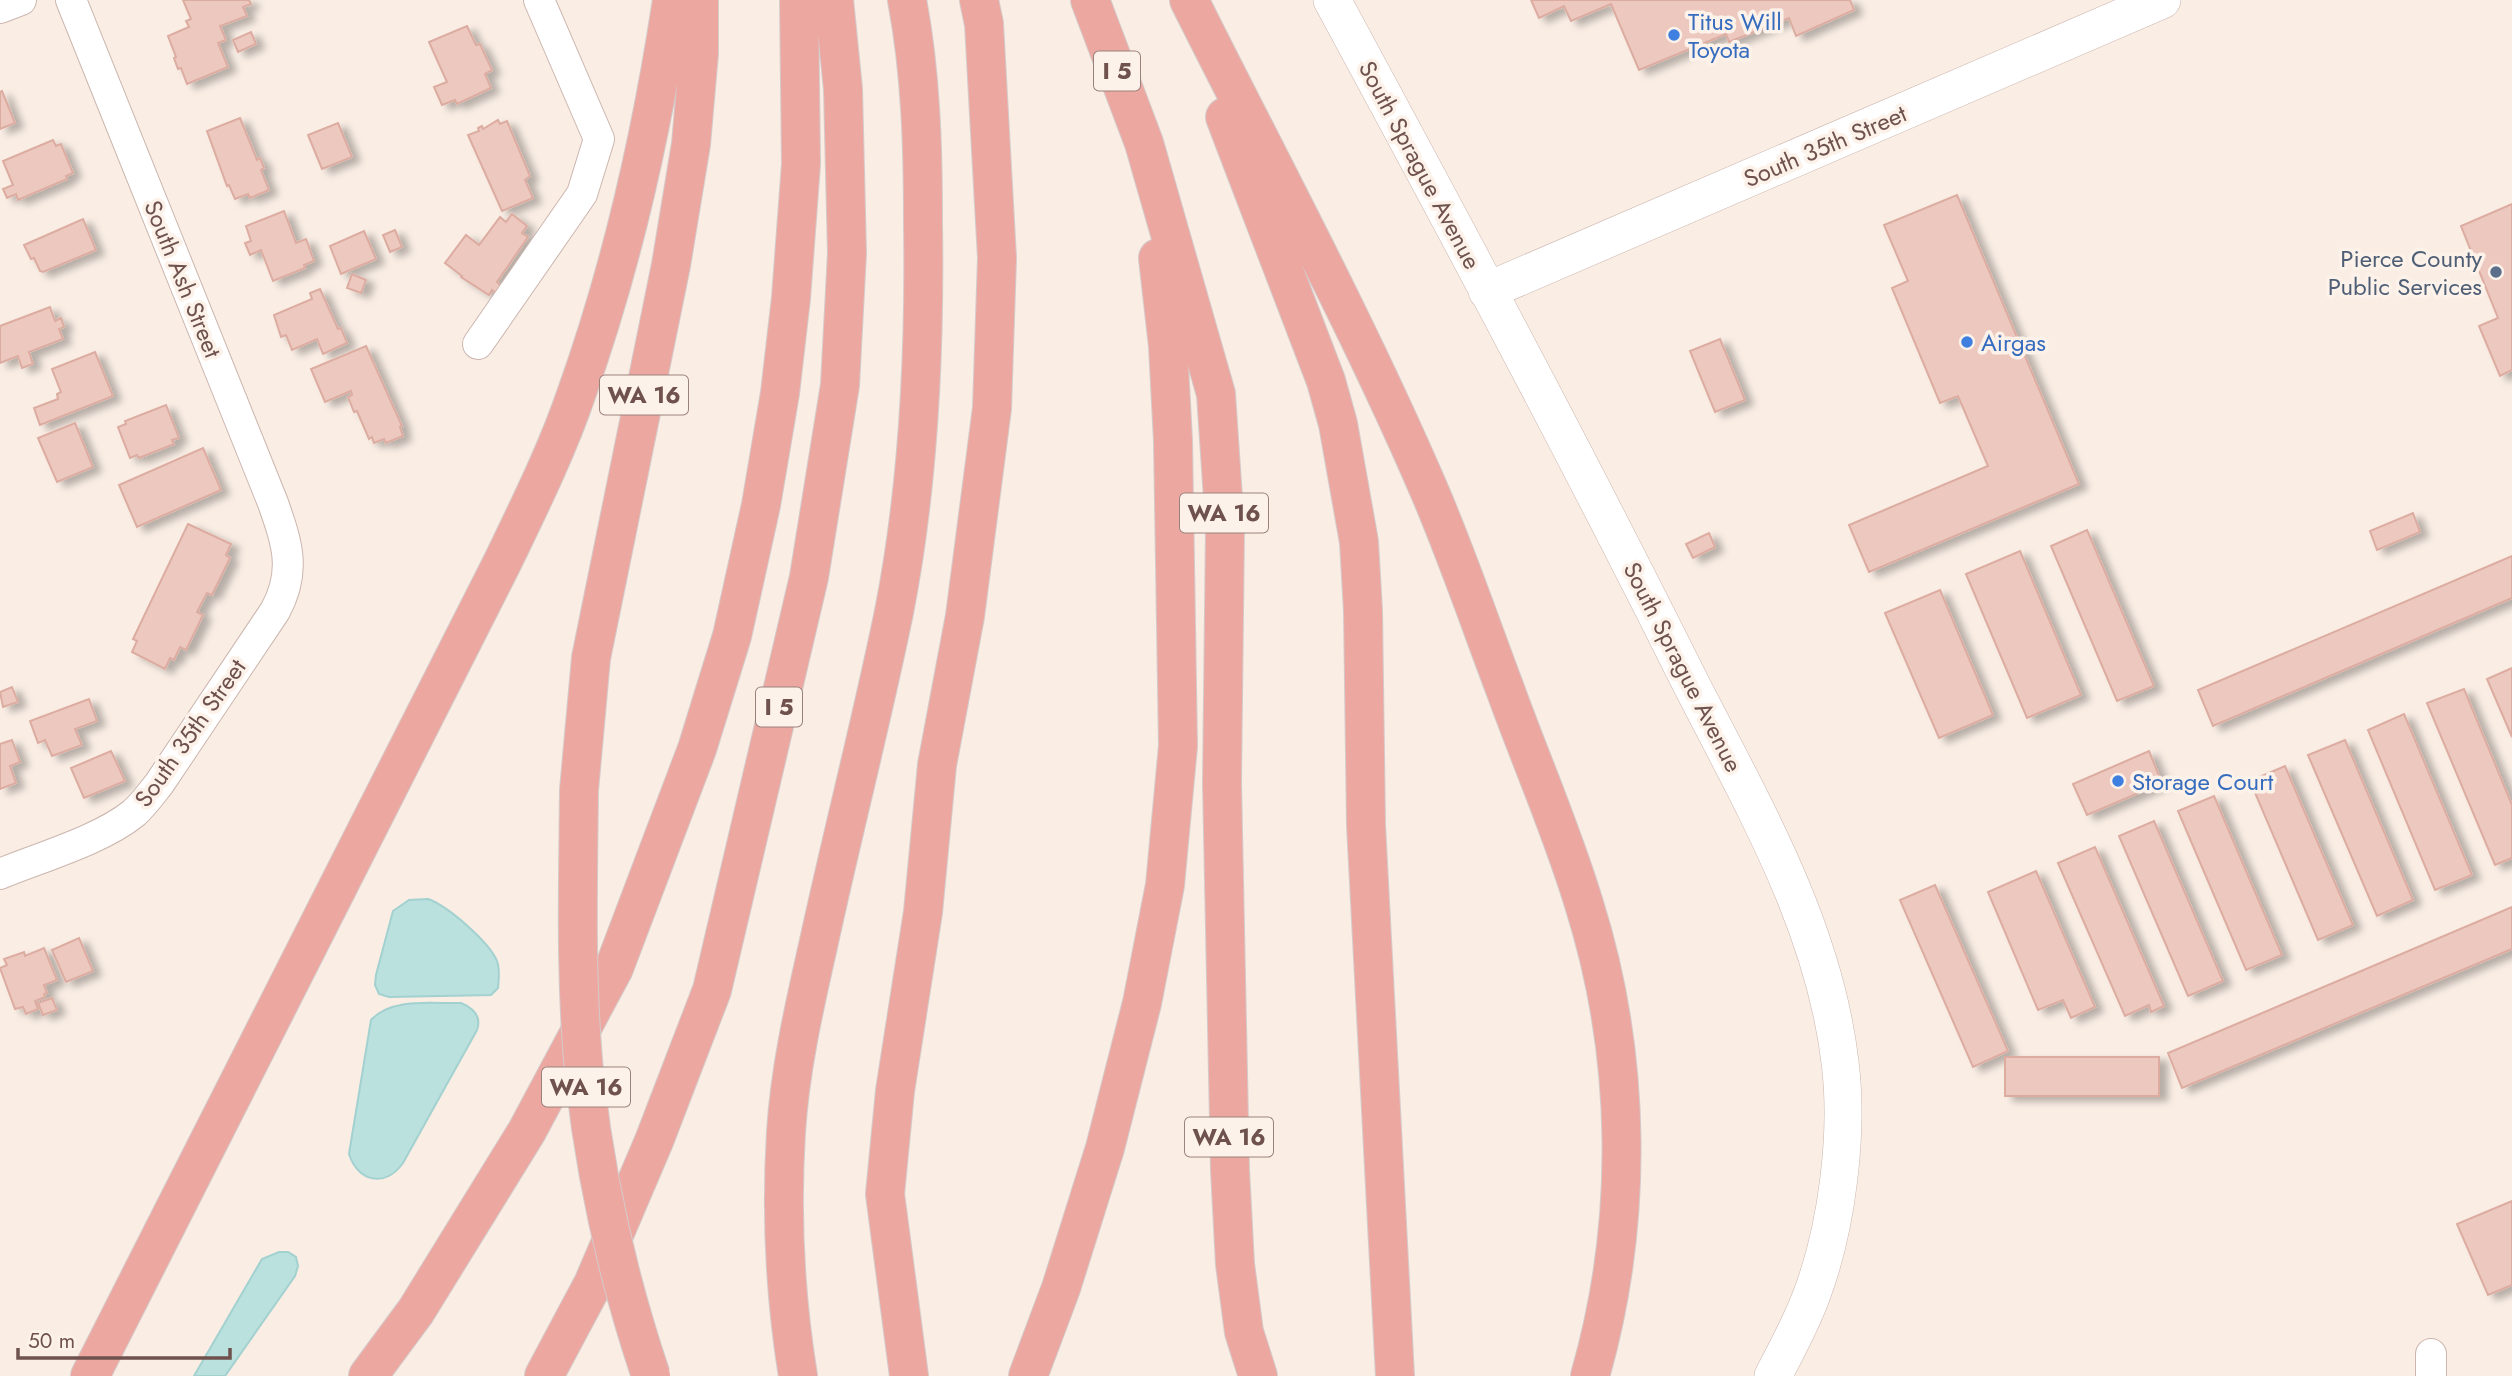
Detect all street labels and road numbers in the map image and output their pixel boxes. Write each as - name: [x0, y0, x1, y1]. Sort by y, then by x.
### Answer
- road number: I 5: [1094, 52, 1140, 90]
- street label: South Sprague Avenue: [1350, 55, 1490, 275]
- street label: South 35th Street: [1738, 96, 1912, 196]
- street label: South Ash Street: [135, 195, 231, 363]
- road number: WA 16: [600, 376, 688, 414]
- road number: WA 16: [1180, 494, 1268, 533]
- street label: South Sprague Avenue: [1615, 556, 1751, 778]
- street label: South 35th Street: [126, 652, 254, 814]
- road number: I 5: [756, 688, 802, 726]
- road number: WA 16: [542, 1068, 630, 1106]
- road number: WA 16: [1185, 1118, 1273, 1156]

